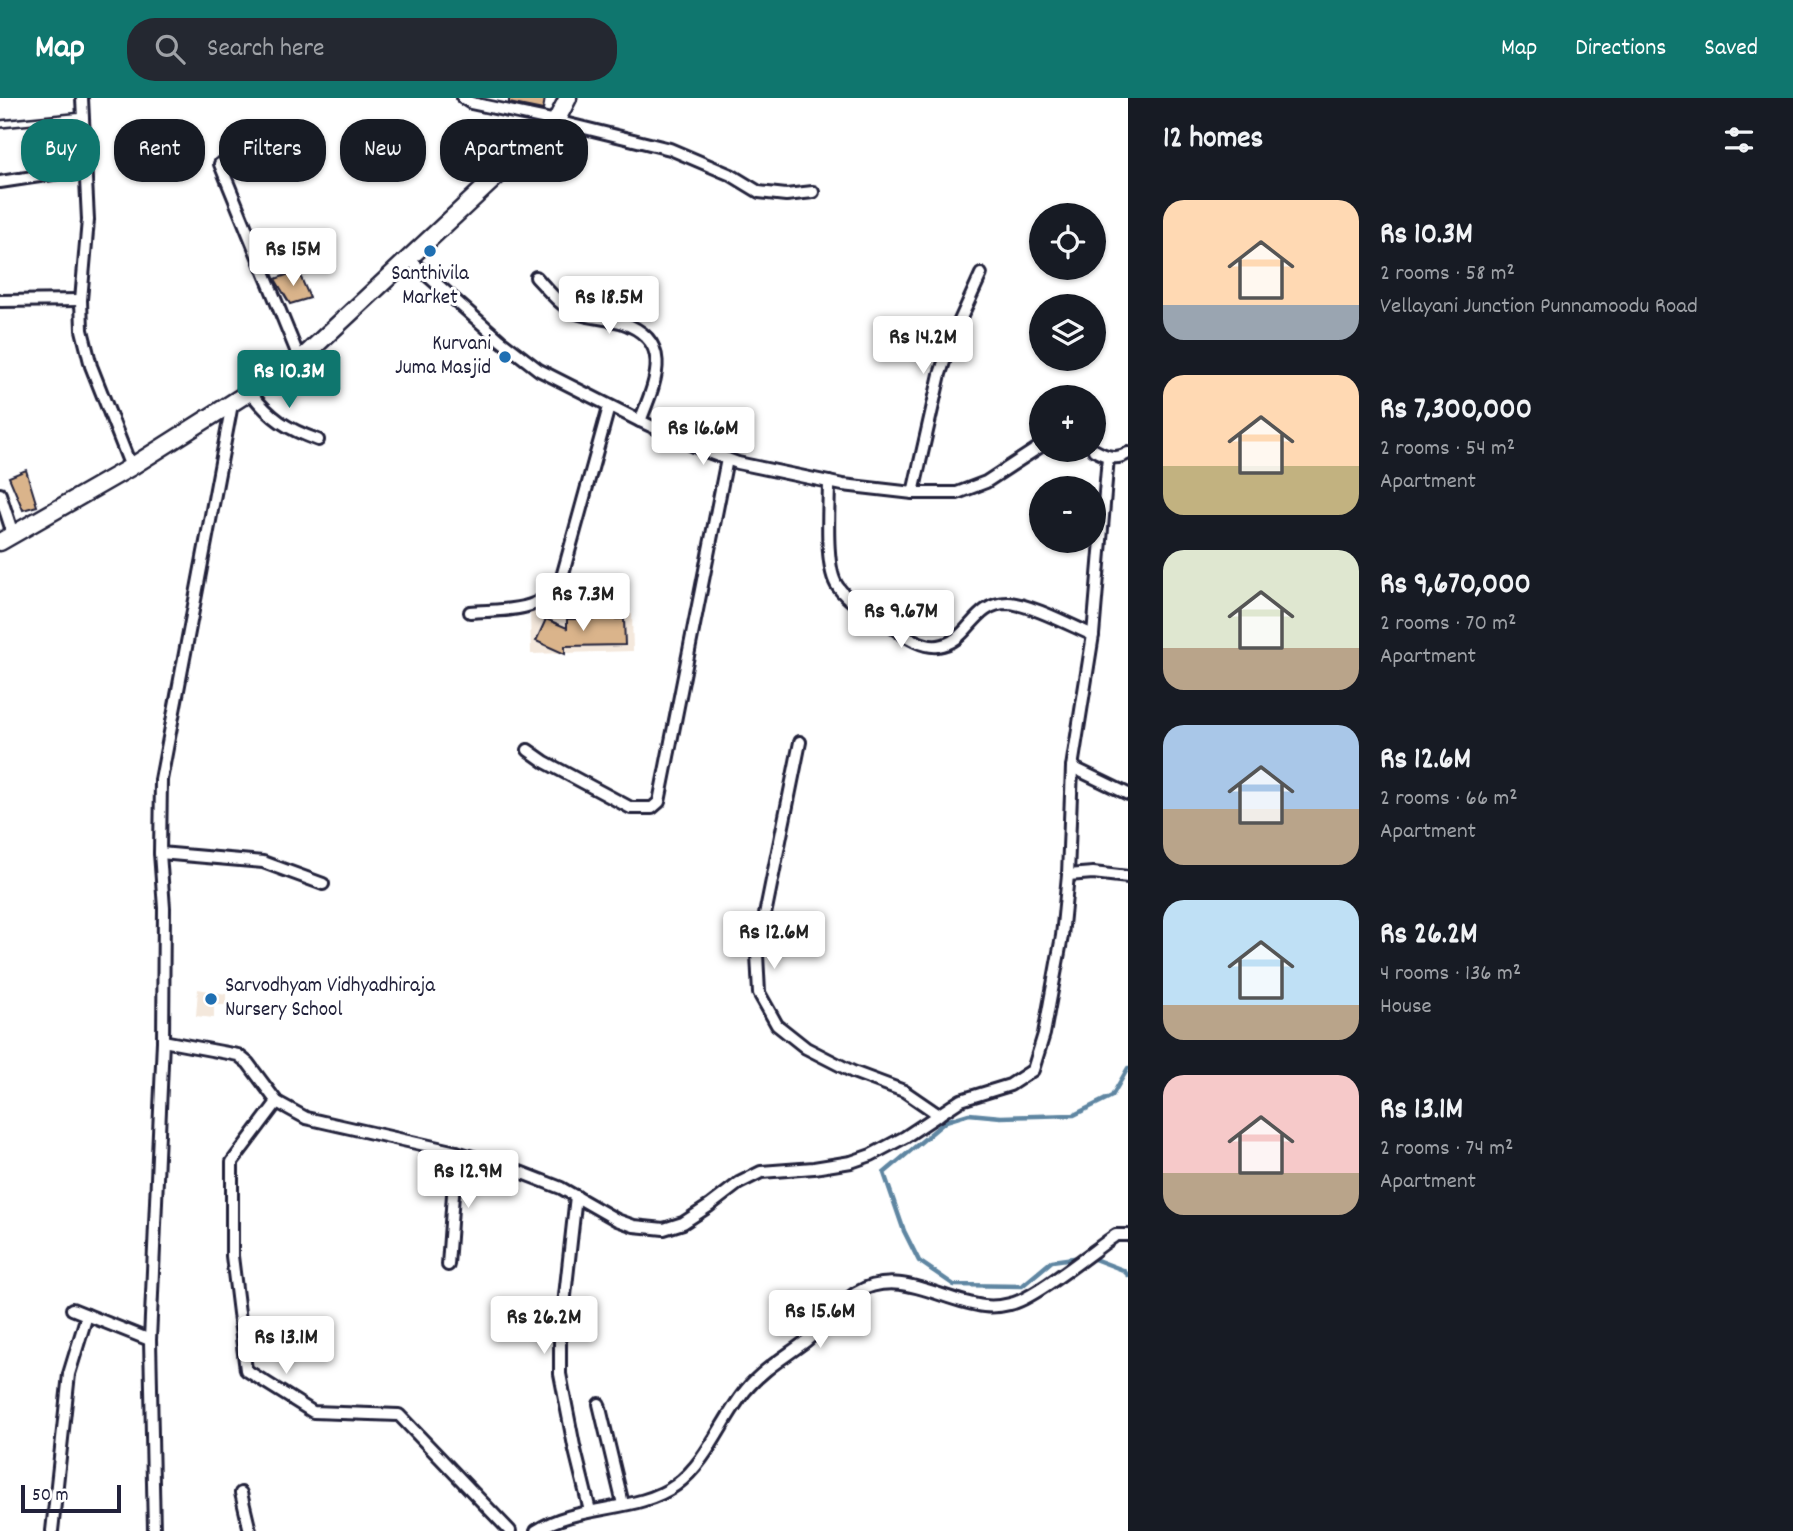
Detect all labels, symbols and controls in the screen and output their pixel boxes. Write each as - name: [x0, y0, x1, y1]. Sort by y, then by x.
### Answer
- search box: [127, 18, 617, 81]
- text: Map: [35, 26, 85, 73]
- icon: search: [151, 30, 189, 68]
- text: Search here: [207, 31, 325, 68]
- text: Map: [1501, 32, 1537, 66]
- text: Directions: [1575, 32, 1666, 66]
- text: Saved: [1704, 32, 1758, 66]
- chip: Buy: [21, 119, 100, 182]
- chip: Rent: [114, 119, 205, 182]
- chip: Filters: [219, 119, 326, 182]
- chip: New: [340, 119, 426, 182]
- chip: Apartment: [440, 119, 588, 182]
- text: 12 homes: [1163, 119, 1263, 162]
- icon: filters: [1720, 121, 1758, 159]
- map controls: [1029, 203, 1106, 553]
- button: locate: [1029, 203, 1106, 280]
- text: Rs 10.3M: [1380, 215, 1473, 258]
- pin: Rs 15M: [236, 228, 350, 288]
- icon: home: [1219, 228, 1303, 312]
- text: Rs 15M: [265, 234, 321, 267]
- marker: Santhivila Market: [422, 243, 438, 259]
- text: 2 rooms · 58 m²: [1380, 258, 1515, 291]
- place label: Santhivila Market: [391, 260, 470, 314]
- pin: Rs 18.5M: [537, 276, 681, 336]
- text: Rs 18.5M: [575, 282, 643, 315]
- text: Vellayani Junction Punnamoodu Road: [1380, 291, 1698, 324]
- button: layers: [1029, 294, 1106, 371]
- pin: Rs 14.2M: [851, 316, 995, 376]
- text: Rs 14.2M: [889, 322, 957, 355]
- place label: Kurvani Juma Masjid: [395, 330, 491, 384]
- marker: Kurvani Juma Masjid: [497, 349, 513, 365]
- pin: Rs 10.3M: [217, 350, 361, 410]
- text: Rs 10.3M: [253, 356, 325, 389]
- button: +: [1029, 385, 1106, 462]
- text: Rs 7,300,000: [1380, 390, 1532, 433]
- icon: home: [1219, 403, 1303, 487]
- pin: Rs 16.6M: [631, 408, 775, 467]
- text: Rs 16.6M: [667, 413, 739, 446]
- text: 2 rooms · 54 m²: [1380, 433, 1515, 466]
- text: Apartment: [1380, 466, 1476, 499]
- button: −: [1029, 476, 1106, 553]
- text: Rs 9,670,000: [1380, 565, 1531, 608]
- pin: Rs 7.3M: [518, 574, 648, 633]
- icon: home: [1219, 578, 1303, 662]
- text: Rs 7.3M: [552, 579, 614, 612]
- pin: Rs 9.67M: [829, 590, 973, 650]
- text: Rs 9.67M: [864, 596, 938, 629]
- text: 2 rooms · 70 m²: [1380, 608, 1516, 641]
- text: Apartment: [1380, 641, 1476, 674]
- text: Rs 12.6M: [1380, 740, 1471, 783]
- icon: home: [1219, 753, 1303, 837]
- text: 2 rooms · 66 m²: [1380, 783, 1518, 816]
- text: Apartment: [1380, 816, 1476, 849]
- pin: Rs 12.6M: [702, 912, 846, 971]
- text: Rs 26.2M: [1380, 915, 1478, 958]
- text: Rs 12.6M: [739, 917, 809, 950]
- icon: home: [1219, 928, 1303, 1012]
- text: 4 rooms · 136 m²: [1380, 958, 1521, 991]
- place label: Sarvodhyam Vidhyadhiraja Nursery School: [225, 972, 436, 1026]
- marker: Sarvodhyam Vidhyadhiraja Nursery School: [203, 991, 219, 1007]
- text: House: [1380, 991, 1432, 1024]
- text: Rs 13.1M: [1380, 1090, 1463, 1133]
- icon: home: [1219, 1103, 1303, 1187]
- text: 2 rooms · 74 m²: [1380, 1133, 1513, 1166]
- pin: Rs 12.9M: [396, 1150, 540, 1210]
- text: Rs 12.9M: [433, 1156, 503, 1189]
- text: Apartment: [1380, 1166, 1476, 1199]
- pin: Rs 15.6M: [748, 1290, 892, 1350]
- pin: Rs 26.2M: [472, 1296, 616, 1356]
- text: Rs 15.6M: [785, 1296, 855, 1329]
- text: Rs 26.2M: [507, 1302, 581, 1335]
- pin: Rs 13.1M: [214, 1316, 358, 1376]
- text: Rs 13.1M: [254, 1322, 318, 1355]
- scale bar: [21, 1482, 121, 1514]
- text: 50 m: [32, 1483, 69, 1510]

